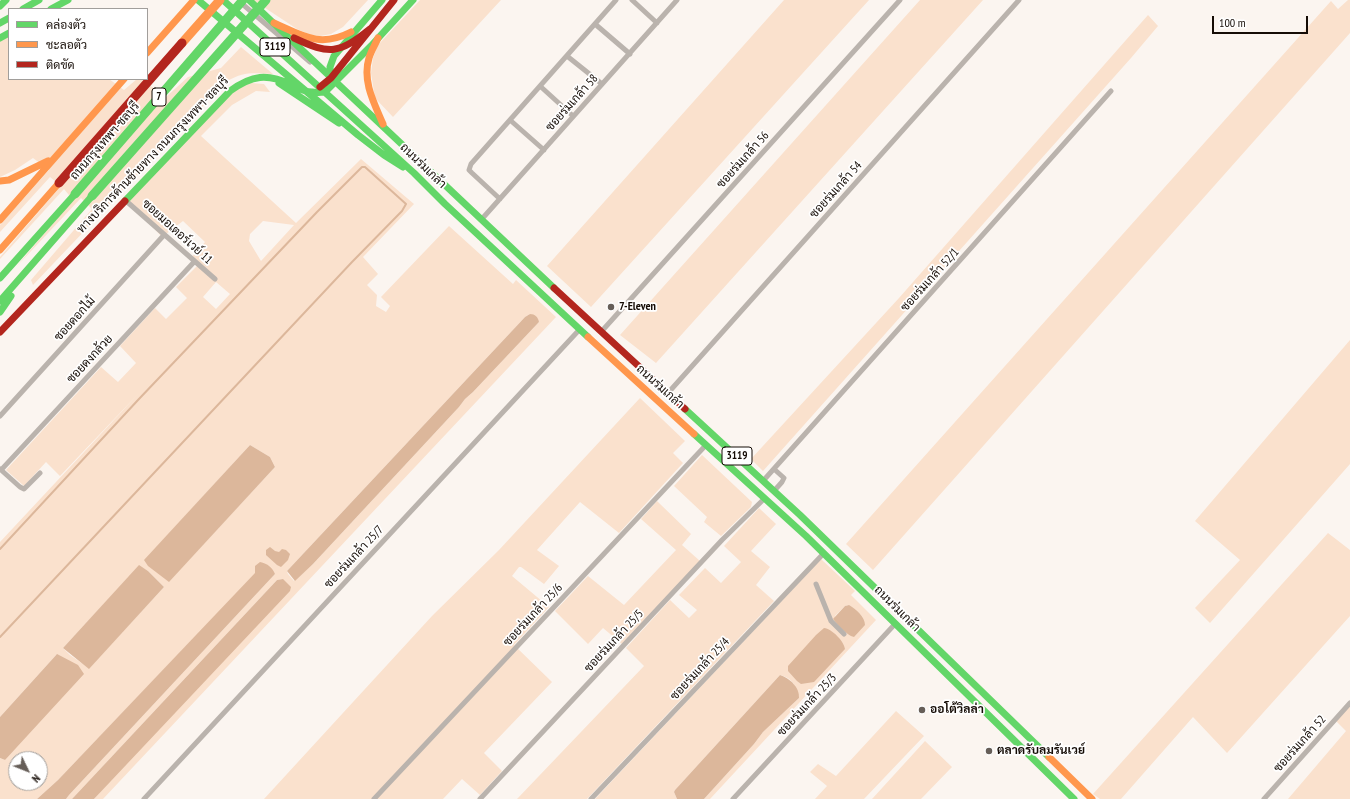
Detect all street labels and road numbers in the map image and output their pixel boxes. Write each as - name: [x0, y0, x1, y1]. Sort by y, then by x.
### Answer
- road number: 3119: [260, 38, 290, 56]
- street label: ซอยร่มเกล้า 58: [543, 72, 601, 134]
- street label: ทางบริการด้านซ้ายทาง ถนนกรุงเทพฯ-ชลบุรี: [74, 74, 232, 236]
- road number: 7: [152, 88, 166, 106]
- street label: ถนนกรุงเทพฯ-ชลบุรี: [67, 99, 143, 183]
- street label: ซอยร่มเกล้า 56: [714, 129, 772, 191]
- street label: ถนนร่มเกล้า: [397, 140, 449, 192]
- street label: ซอยร่มเกล้า 54: [807, 159, 865, 221]
- street label: ซอยมอเตอร์เวย์ 11: [139, 197, 215, 267]
- street label: ซอยร่มเกล้า 52/1: [898, 245, 962, 315]
- street label: ซอยดอกไม้: [51, 294, 99, 344]
- street label: ซอยดงกล้วย: [64, 332, 116, 386]
- street label: ถนนร่มเกล้า: [633, 362, 687, 412]
- road number: 3119: [722, 447, 752, 465]
- street label: ซอยร่มเกล้า 25/7: [321, 523, 387, 591]
- street label: ซอยร่มเกล้า 25/6: [500, 581, 566, 649]
- street label: ถนนร่มเกล้า: [871, 583, 923, 635]
- street label: ซอยร่มเกล้า 25/5: [581, 607, 647, 675]
- street label: ซอยร่มเกล้า 25/4: [667, 635, 733, 703]
- street label: ซอยร่มเกล้า 25/3: [774, 671, 840, 739]
- street label: ซอยร่มเกล้า 52: [1271, 713, 1329, 775]

